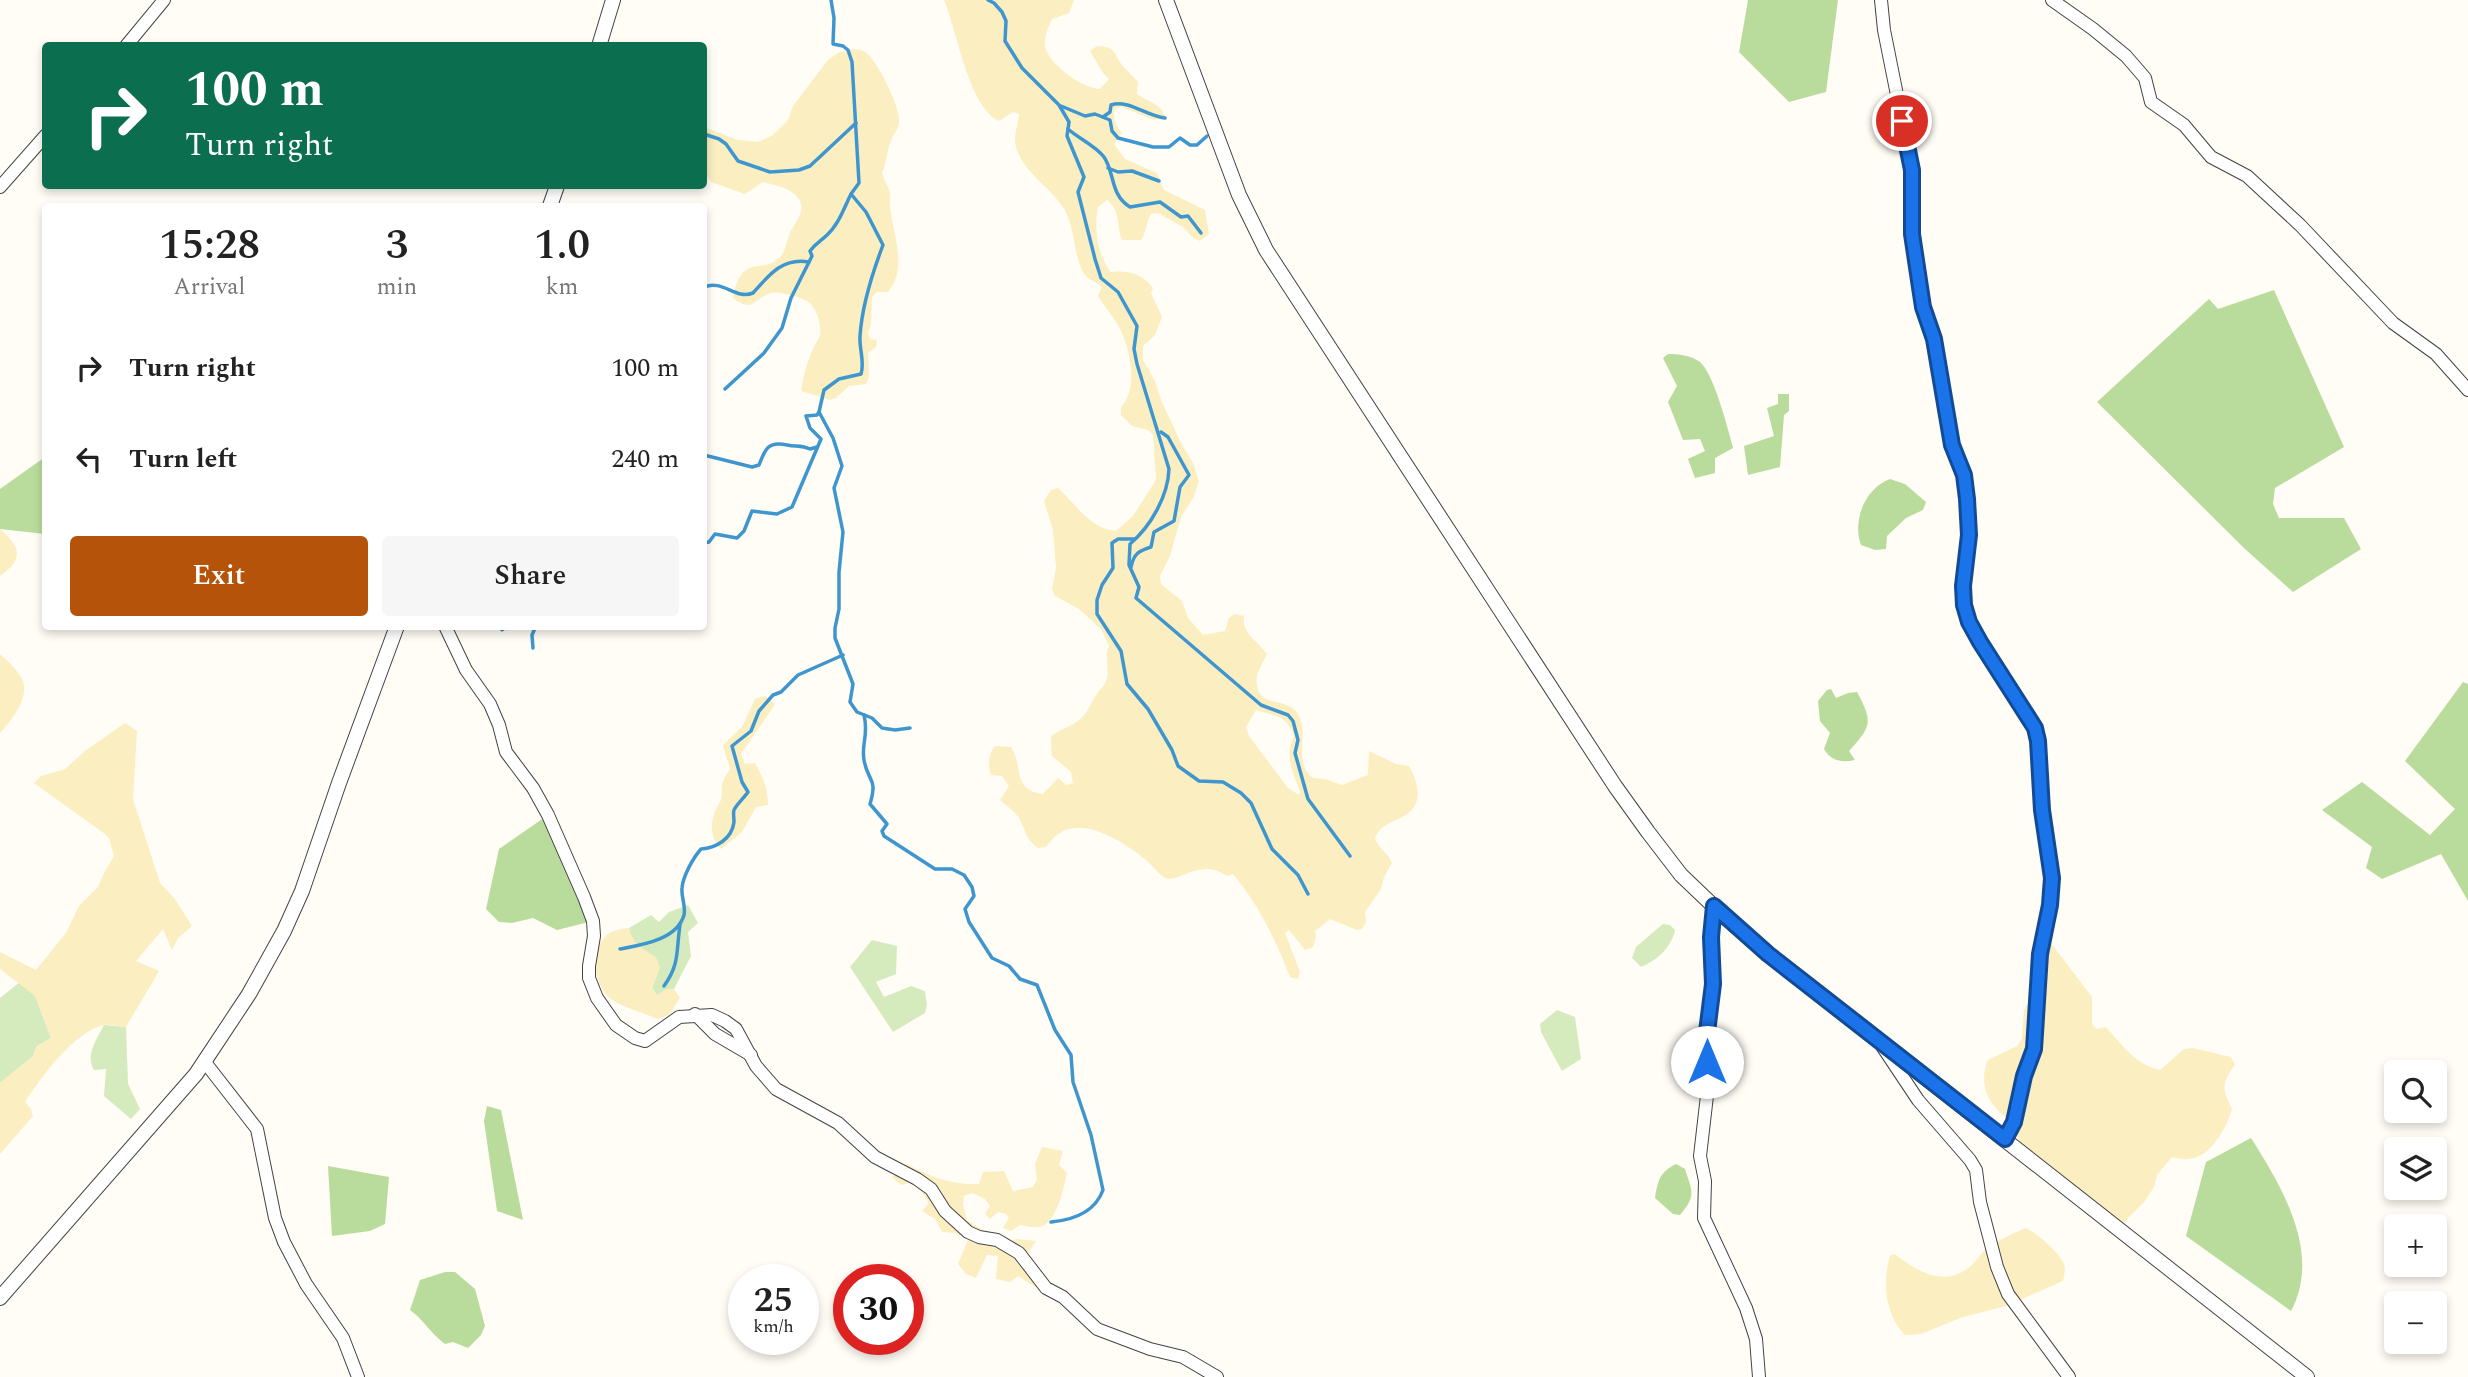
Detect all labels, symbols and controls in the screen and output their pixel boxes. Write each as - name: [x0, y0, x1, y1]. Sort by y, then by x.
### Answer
- text: 100 m: [185, 53, 324, 128]
- icon: right: [70, 70, 161, 161]
- pin: [1872, 91, 1932, 151]
- icon: arrive: [1883, 102, 1921, 140]
- text: Turn right: [185, 121, 333, 170]
- text: 15:28: [159, 214, 260, 277]
- text: 3: [386, 214, 408, 277]
- text: 1.0: [534, 214, 590, 277]
- text: Arrival: [174, 270, 245, 305]
- text: min: [377, 270, 417, 305]
- text: km: [546, 270, 578, 305]
- text: Turn right: [129, 348, 256, 388]
- text: 100 m: [611, 348, 679, 388]
- icon: right: [70, 349, 108, 387]
- text: Turn left: [129, 439, 237, 479]
- text: 240 m: [611, 439, 679, 479]
- icon: left: [70, 440, 108, 478]
- button: Exit: [70, 536, 368, 616]
- button: Share: [382, 536, 679, 616]
- position arrow: [1670, 1025, 1744, 1099]
- map controls: [2384, 1060, 2447, 1354]
- button: search: [2384, 1060, 2447, 1123]
- button: layers: [2384, 1137, 2447, 1200]
- button: +: [2384, 1214, 2447, 1277]
- speed limit sign: 30: [833, 1264, 924, 1355]
- text: 25: [754, 1274, 793, 1327]
- button: −: [2384, 1291, 2447, 1354]
- text: km/h: [753, 1313, 794, 1340]

